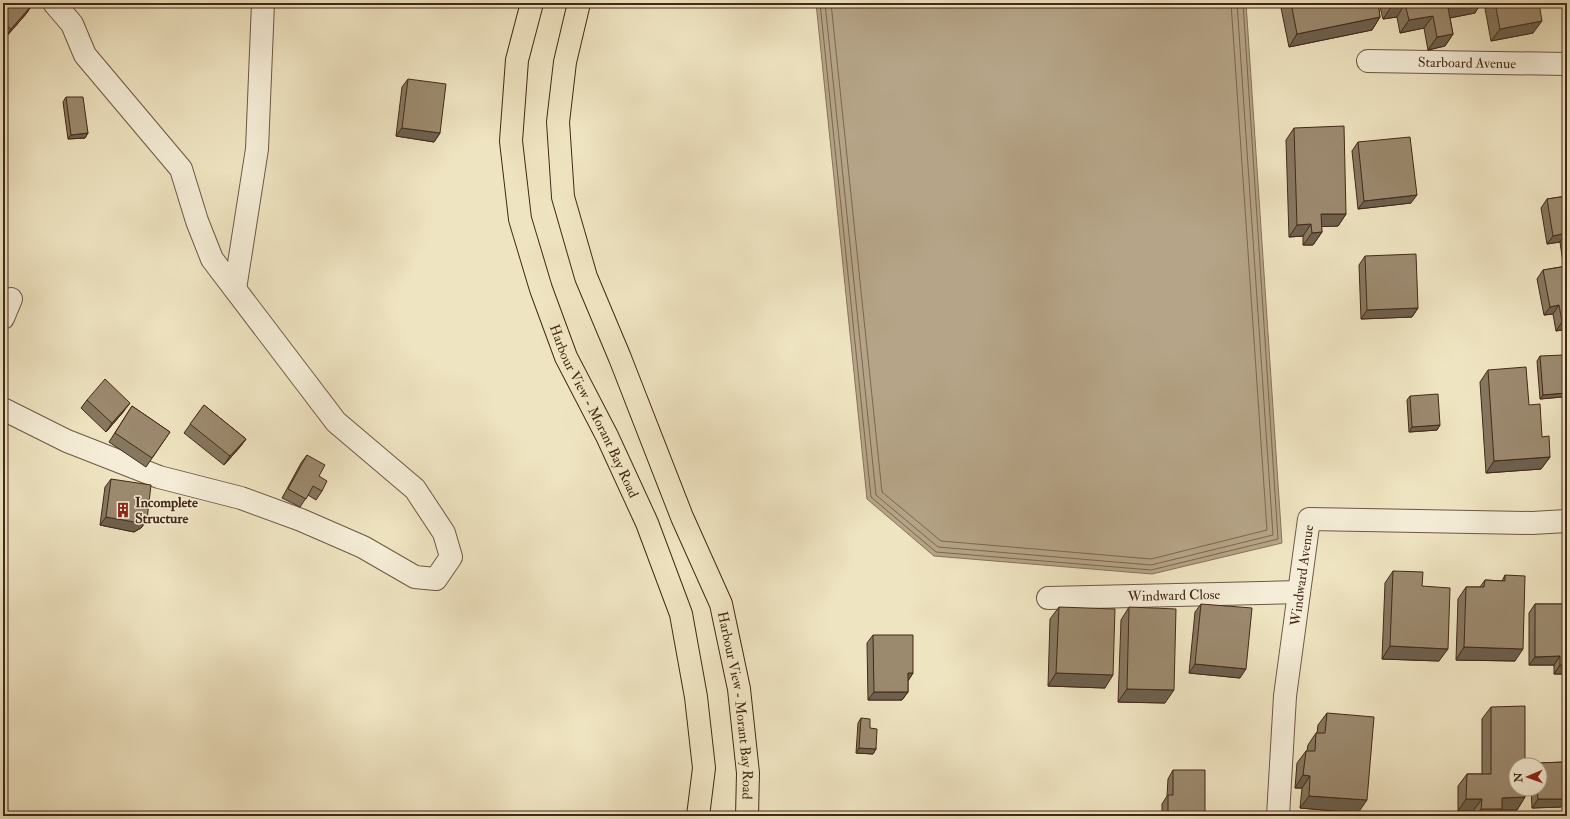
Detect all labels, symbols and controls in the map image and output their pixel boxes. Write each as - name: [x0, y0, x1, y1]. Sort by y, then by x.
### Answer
- street label: Starboard Avenue: [1418, 53, 1516, 72]
- street label: Harbour View - Morant Bay Road: [546, 322, 643, 500]
- place label: Incomplete Structure: [135, 494, 198, 527]
- building icon: Incomplete Structure: [114, 501, 132, 519]
- street label: Windward Avenue: [1286, 524, 1317, 628]
- street label: Windward Close: [1126, 585, 1221, 605]
- street label: Harbour View - Morant Bay Road: [714, 610, 757, 800]
- north arrow: [1508, 757, 1548, 797]
- text: N: [1512, 771, 1525, 783]

